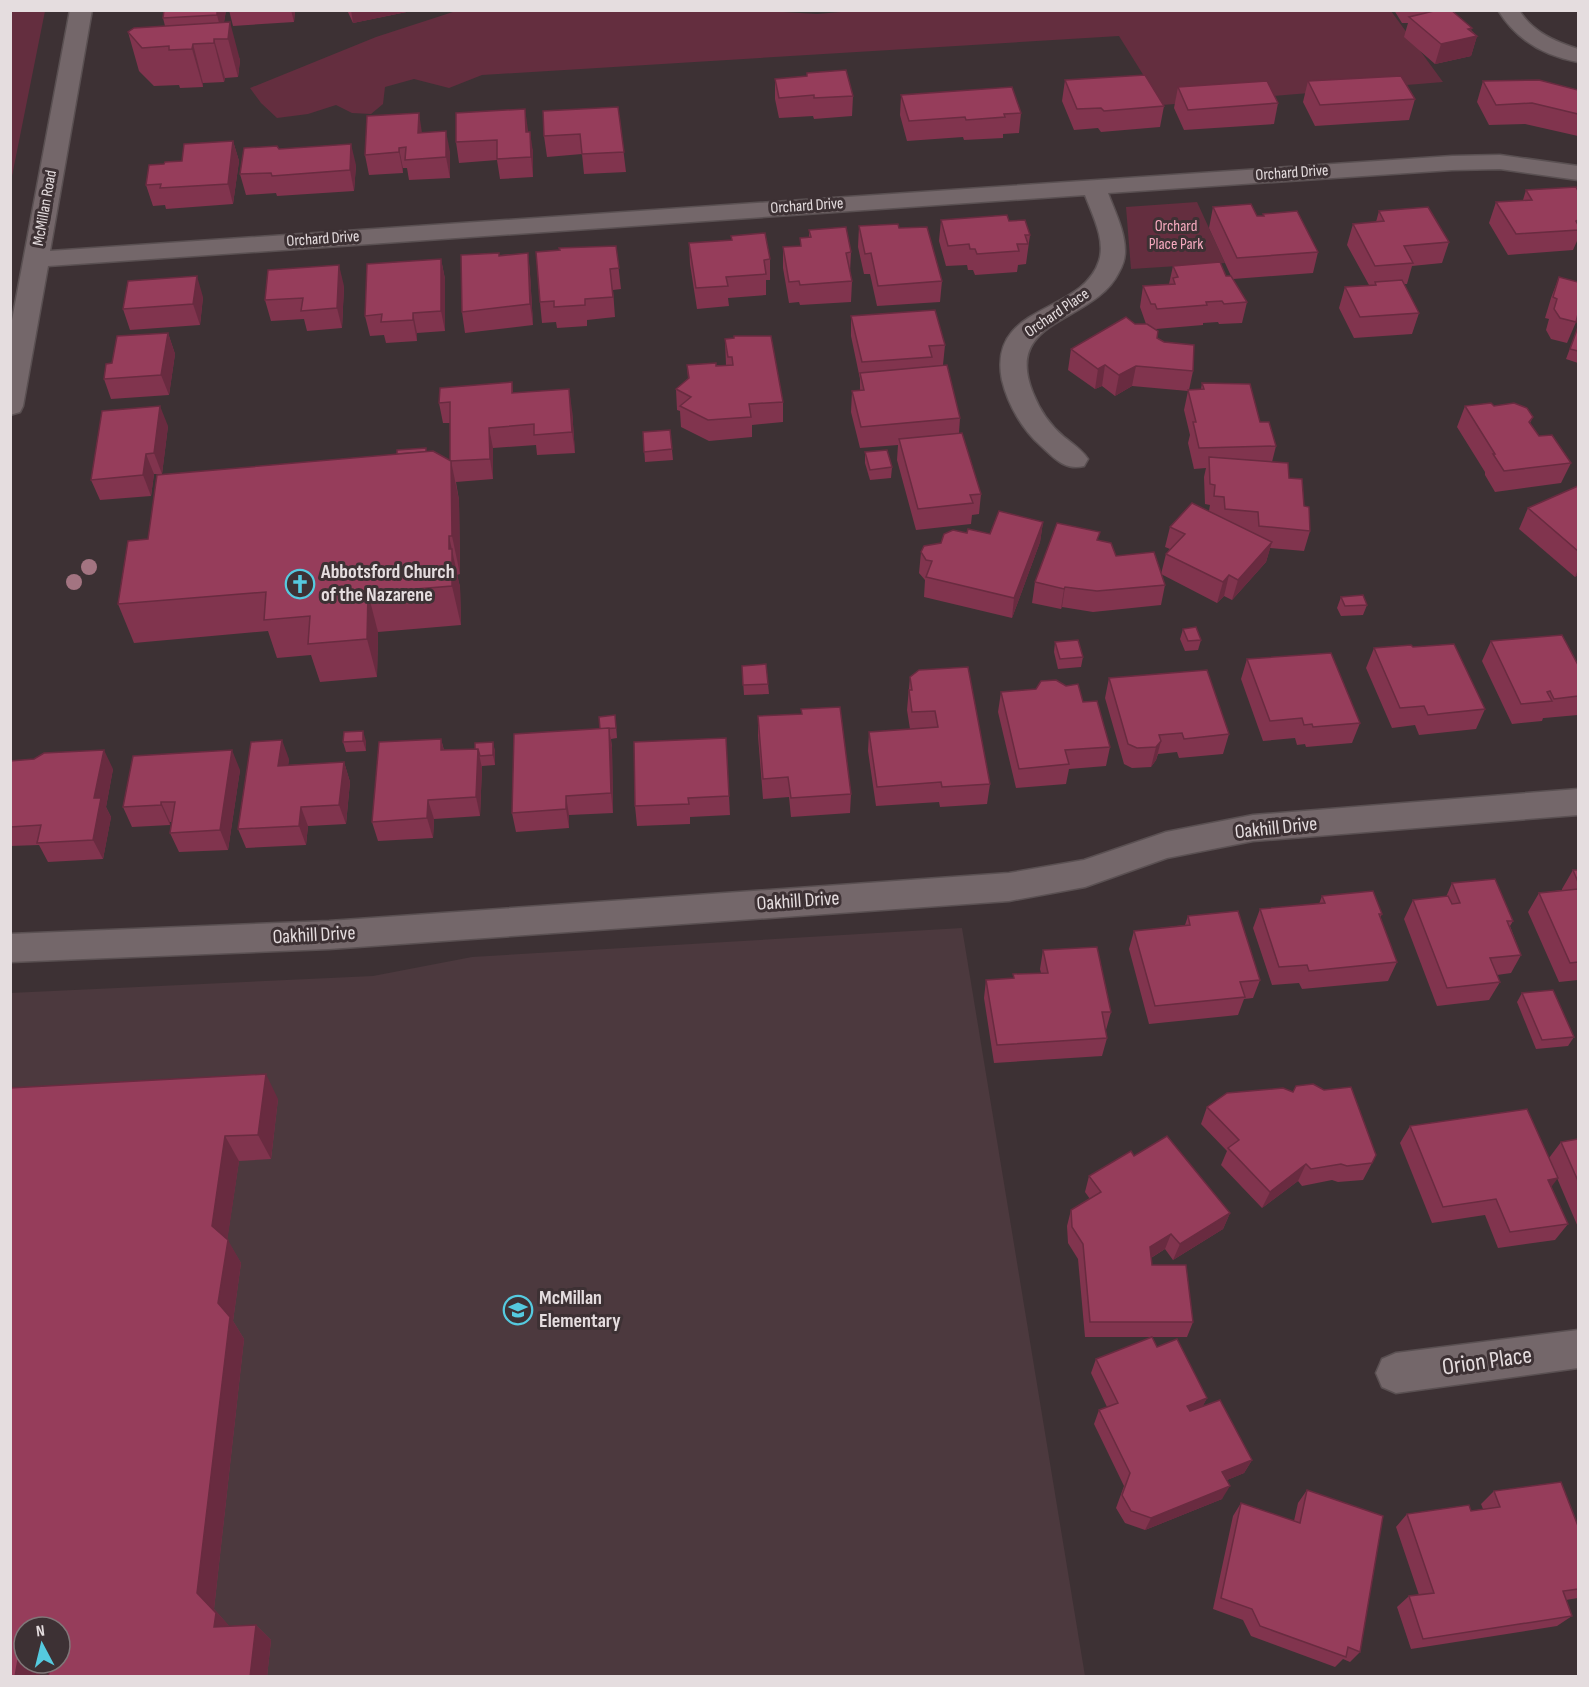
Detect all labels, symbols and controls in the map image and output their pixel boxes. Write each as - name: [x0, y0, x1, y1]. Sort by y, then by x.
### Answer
- street label: Orchard Drive: [1255, 161, 1329, 185]
- street label: McMillan Road: [29, 169, 61, 247]
- street label: Orchard Drive: [770, 194, 844, 218]
- park label: Orchard Place Park: [1149, 217, 1203, 254]
- street label: Orchard Drive: [286, 227, 360, 251]
- street label: Orchard Place: [1021, 284, 1093, 342]
- place label: Abbotsford Church of the Nazarene: [320, 560, 455, 607]
- church icon: Abbotsford Church of the Nazarene: [284, 568, 316, 600]
- street label: Oakhill Drive: [1234, 812, 1318, 844]
- street label: Oakhill Drive: [756, 886, 840, 916]
- street label: Oakhill Drive: [272, 921, 356, 949]
- place label: McMillan Elementary: [539, 1286, 621, 1333]
- school or university icon: McMillan Elementary: [502, 1294, 534, 1326]
- street label: Orion Place: [1440, 1340, 1534, 1382]
- north arrow: [12, 1615, 72, 1675]
- text: N: [35, 1622, 46, 1642]

